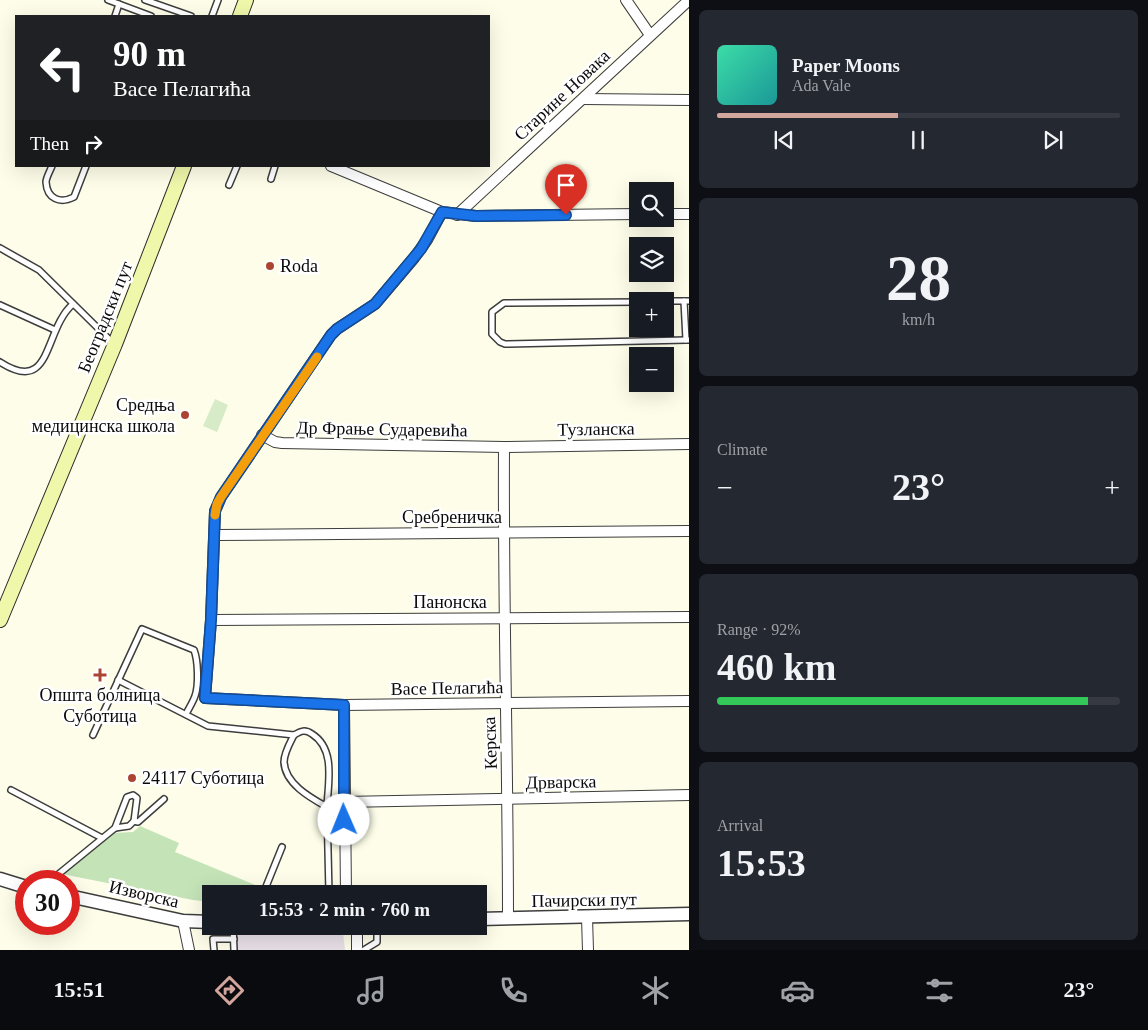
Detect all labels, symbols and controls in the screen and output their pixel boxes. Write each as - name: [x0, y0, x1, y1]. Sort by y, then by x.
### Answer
- icon: left: [30, 35, 95, 100]
- text: 90 m: [113, 35, 186, 74]
- street label: Старине Новака: [510, 46, 614, 144]
- text: Paper Moons: [792, 55, 900, 76]
- text: Васе Пелагића: [113, 76, 251, 101]
- text: Ada Vale: [792, 77, 851, 94]
- icon: previous: [770, 126, 798, 154]
- icon: pause: [904, 126, 932, 154]
- icon: next: [1039, 126, 1067, 154]
- icon: right: [79, 130, 107, 158]
- text: Then: [30, 133, 69, 154]
- pin: [545, 164, 587, 215]
- icon: arrive: [552, 171, 580, 199]
- map controls: [629, 182, 674, 392]
- button: search: [629, 182, 674, 227]
- button: layers: [629, 237, 674, 282]
- text: 28: [886, 242, 951, 314]
- place label: Roda: [280, 256, 318, 276]
- street label: Београдски пут: [74, 258, 136, 376]
- marker: Roda: [264, 260, 276, 272]
- button: +: [629, 292, 674, 337]
- text: km/h: [902, 311, 935, 328]
- button: −: [629, 347, 674, 392]
- place label: Средња медицинска школа: [32, 395, 175, 436]
- marker: Средња медицинска школа: [179, 409, 191, 421]
- street label: Др Фрање Сударевића: [296, 418, 468, 440]
- street label: Тузланска: [557, 418, 635, 440]
- text: Climate: [717, 441, 768, 458]
- text: 23°: [892, 466, 945, 508]
- text: −: [717, 472, 733, 503]
- text: +: [1104, 472, 1120, 503]
- street label: Сребреничка: [402, 507, 502, 527]
- street label: Панонска: [413, 592, 487, 612]
- text: Range · 92%: [717, 621, 801, 638]
- text: 460 km: [717, 646, 836, 688]
- marker: Општа болница Суботица: [93, 668, 107, 682]
- street label: Васе Пелагића: [390, 677, 504, 699]
- place label: Општа болница Суботица: [40, 685, 160, 726]
- street label: Керска: [479, 716, 501, 770]
- place label: 24117 Суботица: [142, 768, 264, 788]
- street label: Дрварска: [525, 771, 597, 793]
- marker: 24117 Суботица: [126, 772, 138, 784]
- position arrow: [317, 793, 369, 845]
- text: Arrival: [717, 817, 763, 834]
- text: 15:53: [717, 842, 806, 884]
- speed limit sign: 30: [15, 870, 80, 935]
- street label: Изворска: [107, 876, 181, 912]
- street label: Пачирски пут: [531, 889, 637, 911]
- text: 15:53 · 2 min · 760 m: [259, 899, 430, 920]
- icon: directions: [212, 973, 247, 1008]
- icon: music: [354, 973, 389, 1008]
- icon: phone: [496, 973, 531, 1008]
- icon: climate: [638, 973, 673, 1008]
- icon: car: [780, 973, 815, 1008]
- icon: filters: [922, 973, 957, 1008]
- text: 15:51: [53, 977, 105, 1002]
- text: 23°: [1064, 977, 1094, 1002]

